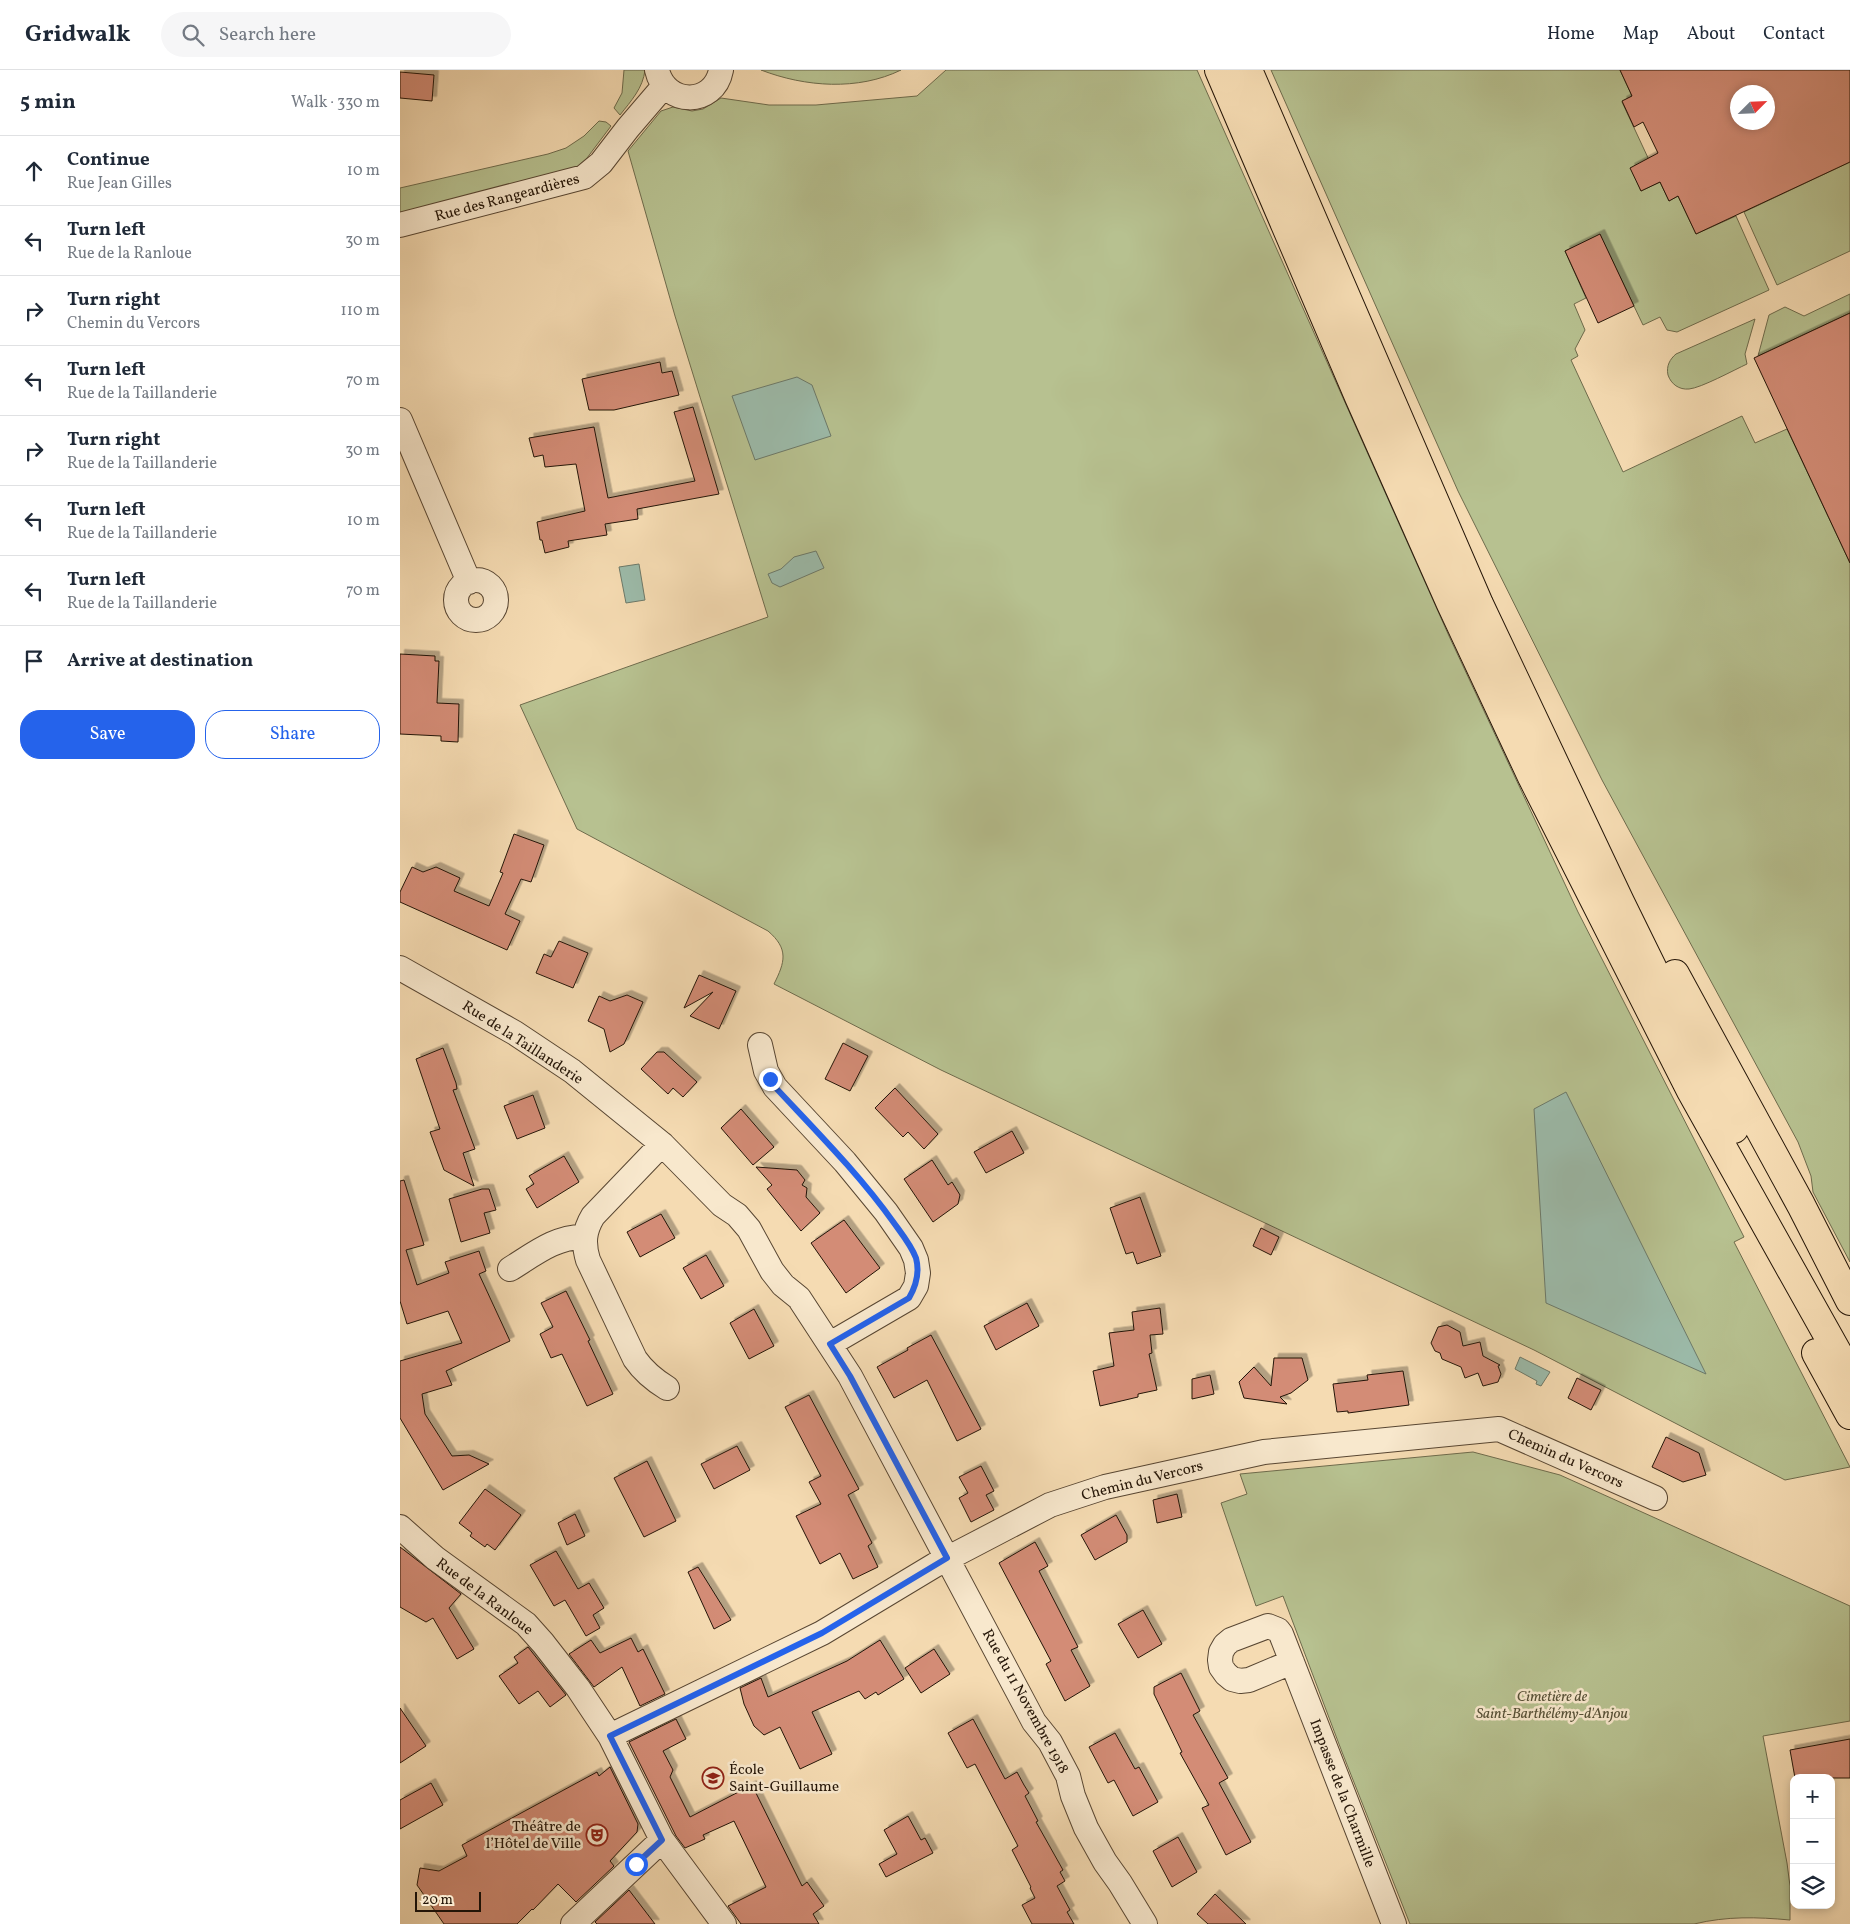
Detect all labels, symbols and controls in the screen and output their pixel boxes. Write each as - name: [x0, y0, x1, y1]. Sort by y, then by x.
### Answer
- search box: [161, 12, 511, 57]
- text: Gridwalk: [25, 18, 131, 52]
- icon: search: [179, 21, 207, 49]
- text: Search here: [219, 22, 316, 48]
- text: Home: [1547, 22, 1595, 47]
- text: Map: [1623, 22, 1659, 47]
- text: About: [1687, 22, 1735, 47]
- text: Contact: [1763, 22, 1825, 47]
- north arrow: [1730, 85, 1775, 130]
- text: 5 min: [20, 88, 76, 117]
- text: Walk · 330 m: [291, 92, 380, 114]
- text: Continue: [67, 147, 150, 173]
- icon: ahead: [20, 157, 48, 185]
- text: 10 m: [347, 160, 380, 182]
- street label: Rue des Rangeardières: [433, 169, 582, 228]
- text: Rue Jean Gilles: [67, 173, 172, 195]
- text: Turn left: [67, 217, 146, 243]
- icon: left: [20, 227, 48, 255]
- text: 30 m: [345, 230, 380, 252]
- text: Rue de la Ranloue: [67, 243, 192, 265]
- text: Turn right: [67, 287, 160, 313]
- icon: right: [20, 297, 48, 325]
- text: 110 m: [341, 300, 380, 322]
- text: Chemin du Vercors: [67, 313, 200, 335]
- text: Turn left: [67, 357, 146, 383]
- icon: left: [20, 367, 48, 395]
- text: 70 m: [346, 370, 380, 392]
- text: Rue de la Taillanderie: [67, 383, 217, 405]
- text: Turn right: [67, 427, 160, 453]
- icon: right: [20, 437, 48, 465]
- text: 30 m: [345, 440, 380, 462]
- text: Rue de la Taillanderie: [67, 453, 217, 475]
- text: Turn left: [67, 497, 146, 523]
- icon: left: [20, 507, 48, 535]
- text: 10 m: [347, 510, 380, 532]
- text: Rue de la Taillanderie: [67, 523, 217, 545]
- text: Turn left: [67, 567, 146, 593]
- icon: left: [20, 577, 48, 605]
- text: 70 m: [346, 580, 380, 602]
- text: Rue de la Taillanderie: [67, 593, 217, 615]
- icon: arrive: [20, 647, 48, 675]
- text: Arrive at destination: [67, 648, 253, 674]
- button: Save: [20, 710, 195, 759]
- button: Share: [205, 710, 380, 759]
- street label: Rue de la Taillanderie: [457, 996, 587, 1090]
- route end: [759, 1068, 782, 1091]
- street label: Chemin du Vercors: [1504, 1424, 1627, 1494]
- street label: Chemin du Vercors: [1079, 1456, 1205, 1507]
- street label: Rue de la Ranloue: [431, 1554, 537, 1641]
- street label: Rue du 11 Novembre 1918: [976, 1626, 1073, 1778]
- park label: Cimetière de Saint-Barthélémy-d'Anjou: [1476, 1687, 1628, 1725]
- street label: Impasse de la Charmille: [1304, 1716, 1380, 1871]
- place label: École Saint-Guillaume: [729, 1760, 839, 1798]
- school or university icon: École Saint-Guillaume: [701, 1766, 725, 1790]
- map controls: [1790, 1774, 1835, 1909]
- button: +: [1790, 1774, 1835, 1819]
- place label: Théâtre de l’Hôtel de Ville: [486, 1817, 581, 1855]
- button: −: [1790, 1819, 1835, 1864]
- theatre icon: Théâtre de l’Hôtel de Ville: [585, 1823, 609, 1847]
- route start: [625, 1853, 648, 1876]
- button: layers: [1790, 1864, 1835, 1909]
- scale bar: [415, 1889, 481, 1912]
- text: 20 m: [422, 1891, 453, 1910]

